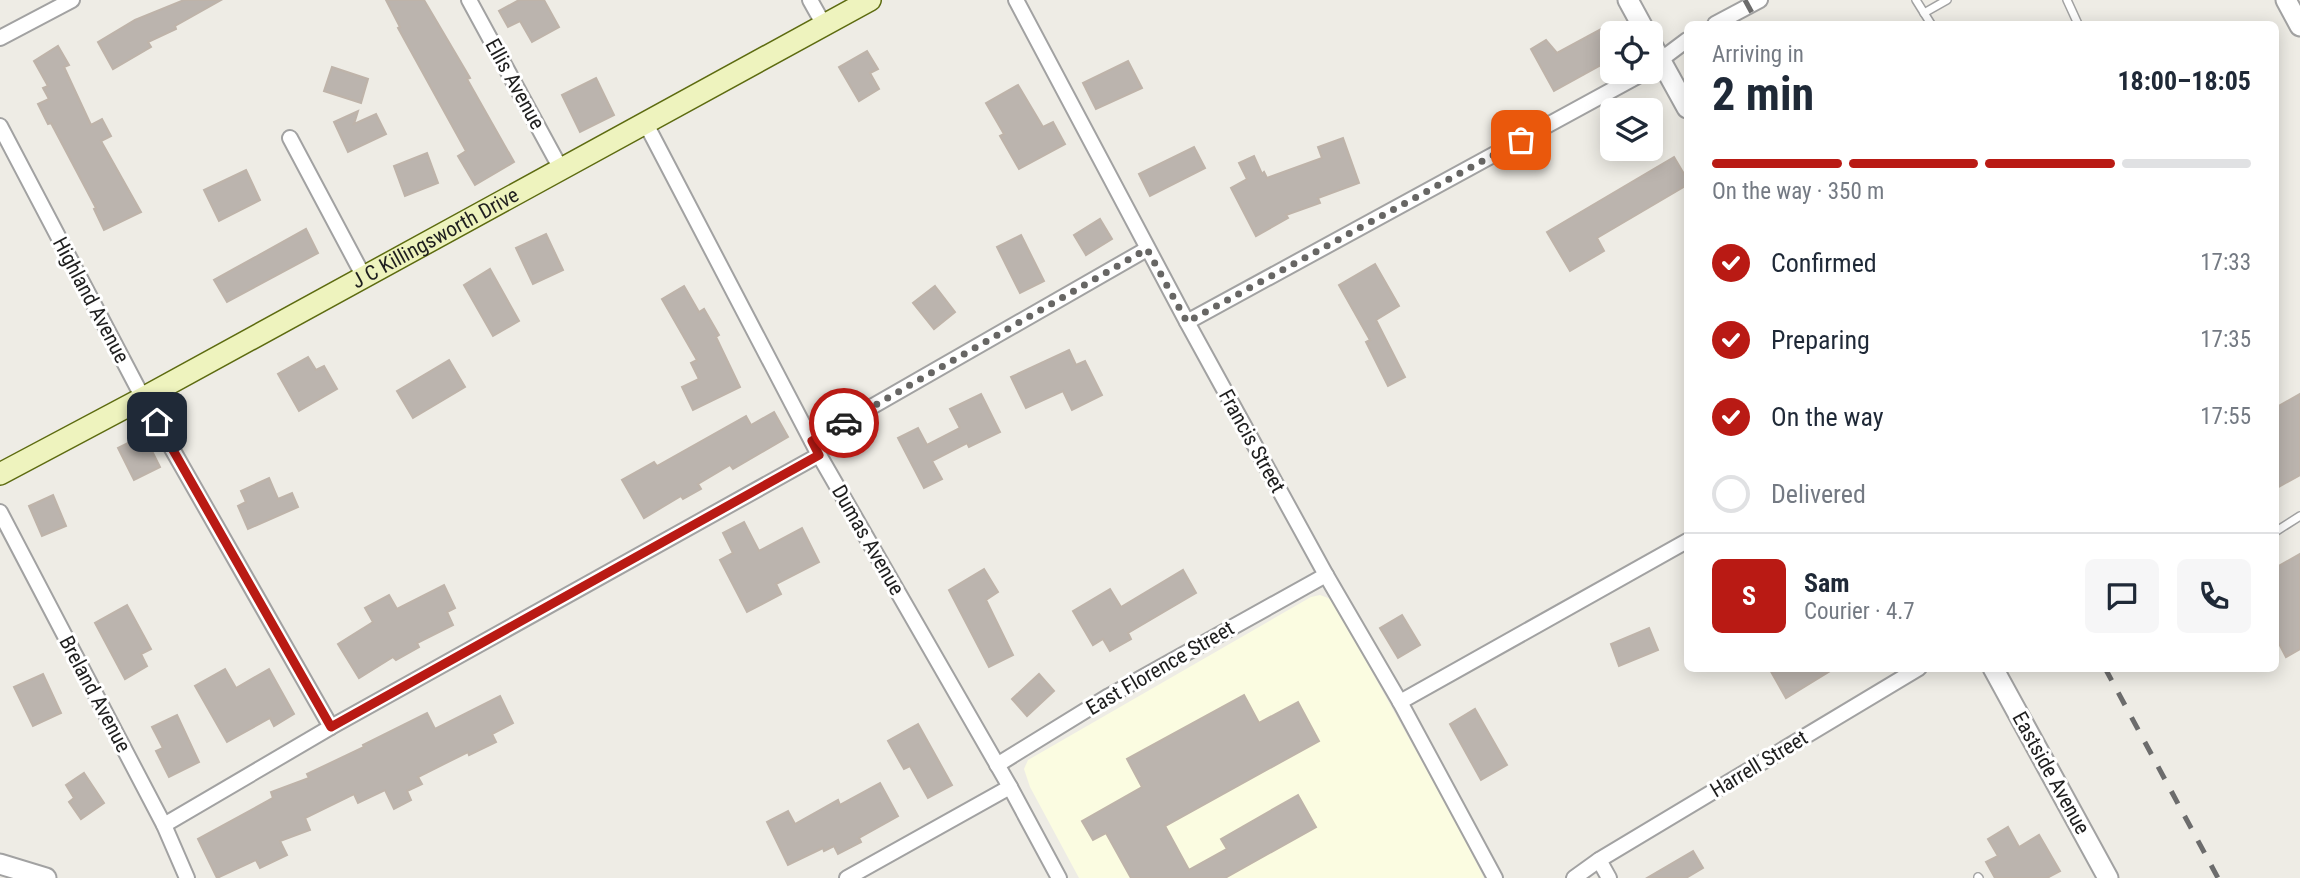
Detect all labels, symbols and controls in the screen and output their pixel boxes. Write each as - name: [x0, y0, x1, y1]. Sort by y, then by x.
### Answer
- map controls: [1600, 21, 1663, 161]
- button: locate: [1600, 21, 1663, 84]
- street label: Ellis Avenue: [480, 35, 550, 134]
- text: Arriving in: [1712, 41, 1804, 68]
- text: 18:00–18:05: [2117, 66, 2251, 96]
- text: 2 min: [1712, 67, 1814, 121]
- button: layers: [1600, 98, 1663, 161]
- pin: [1491, 110, 1551, 170]
- icon: bag: [1502, 121, 1540, 159]
- text: On the way · 350 m: [1712, 178, 1884, 205]
- street label: J C Killingsworth Drive: [347, 183, 523, 293]
- street label: Highland Avenue: [48, 233, 134, 367]
- icon: check: [1712, 244, 1750, 282]
- text: Confirmed: [1771, 248, 1877, 278]
- text: 17:33: [2200, 249, 2251, 276]
- icon: check: [1712, 321, 1750, 359]
- text: Preparing: [1771, 325, 1870, 355]
- text: 17:35: [2200, 326, 2251, 353]
- street label: Francis Street: [1214, 385, 1290, 497]
- courier: [809, 388, 879, 458]
- pin: [127, 392, 187, 452]
- icon: check: [1712, 398, 1750, 436]
- text: On the way: [1771, 402, 1884, 432]
- icon: home: [138, 403, 176, 441]
- text: 17:55: [2200, 403, 2251, 430]
- icon: car: [825, 404, 863, 442]
- text: Delivered: [1771, 479, 1866, 509]
- street label: Dumas Avenue: [827, 481, 909, 599]
- button: chat: [2085, 559, 2159, 633]
- button: phone: [2177, 559, 2251, 633]
- text: Sam: [1804, 568, 1850, 598]
- text: S: [1742, 581, 1756, 611]
- text: Courier · 4.7: [1804, 598, 1915, 625]
- street label: East Florence Street: [1082, 616, 1238, 720]
- street label: Breland Avenue: [54, 632, 136, 756]
- street label: Eastside Avenue: [2007, 708, 2095, 839]
- street label: Harrell Street: [1706, 726, 1812, 802]

